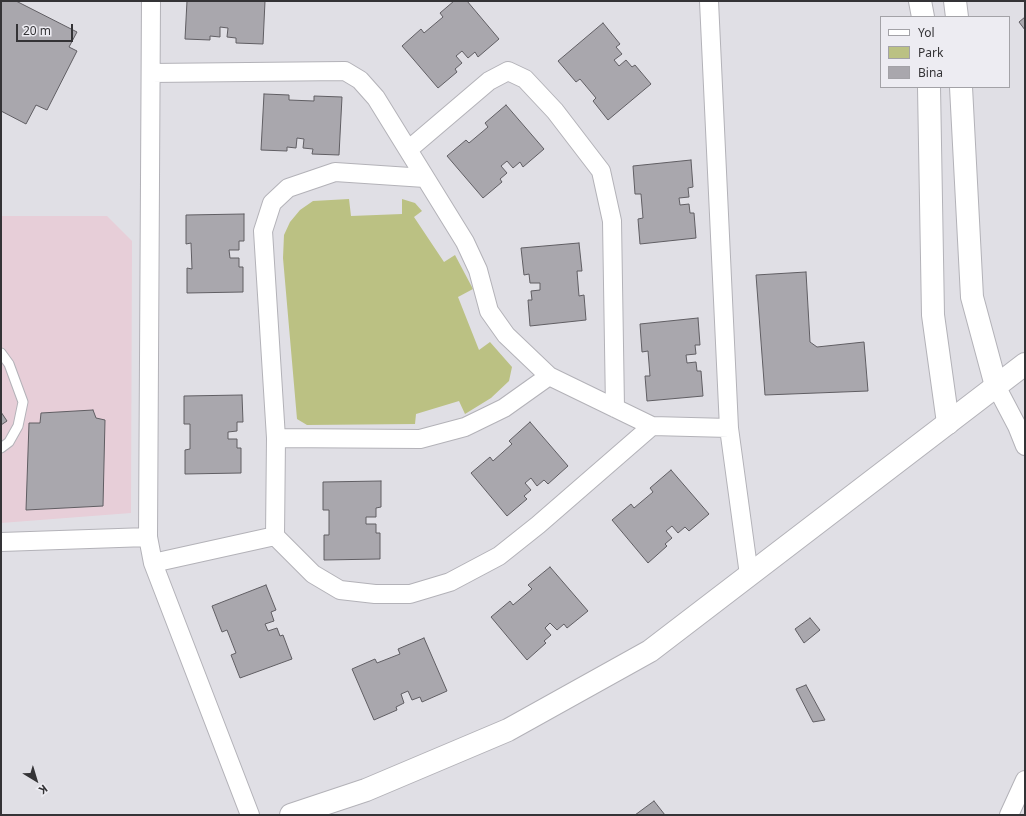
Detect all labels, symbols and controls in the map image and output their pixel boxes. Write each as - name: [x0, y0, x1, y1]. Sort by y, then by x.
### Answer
- scale bar: [18, 16, 75, 42]
- legend: [880, 16, 1010, 88]
- text: 20 m: [23, 22, 51, 39]
- text: Yol: [918, 24, 935, 41]
- text: Park: [918, 44, 943, 61]
- text: Bina: [918, 64, 943, 81]
- north arrow: [16, 760, 56, 800]
- text: K: [36, 782, 51, 798]

